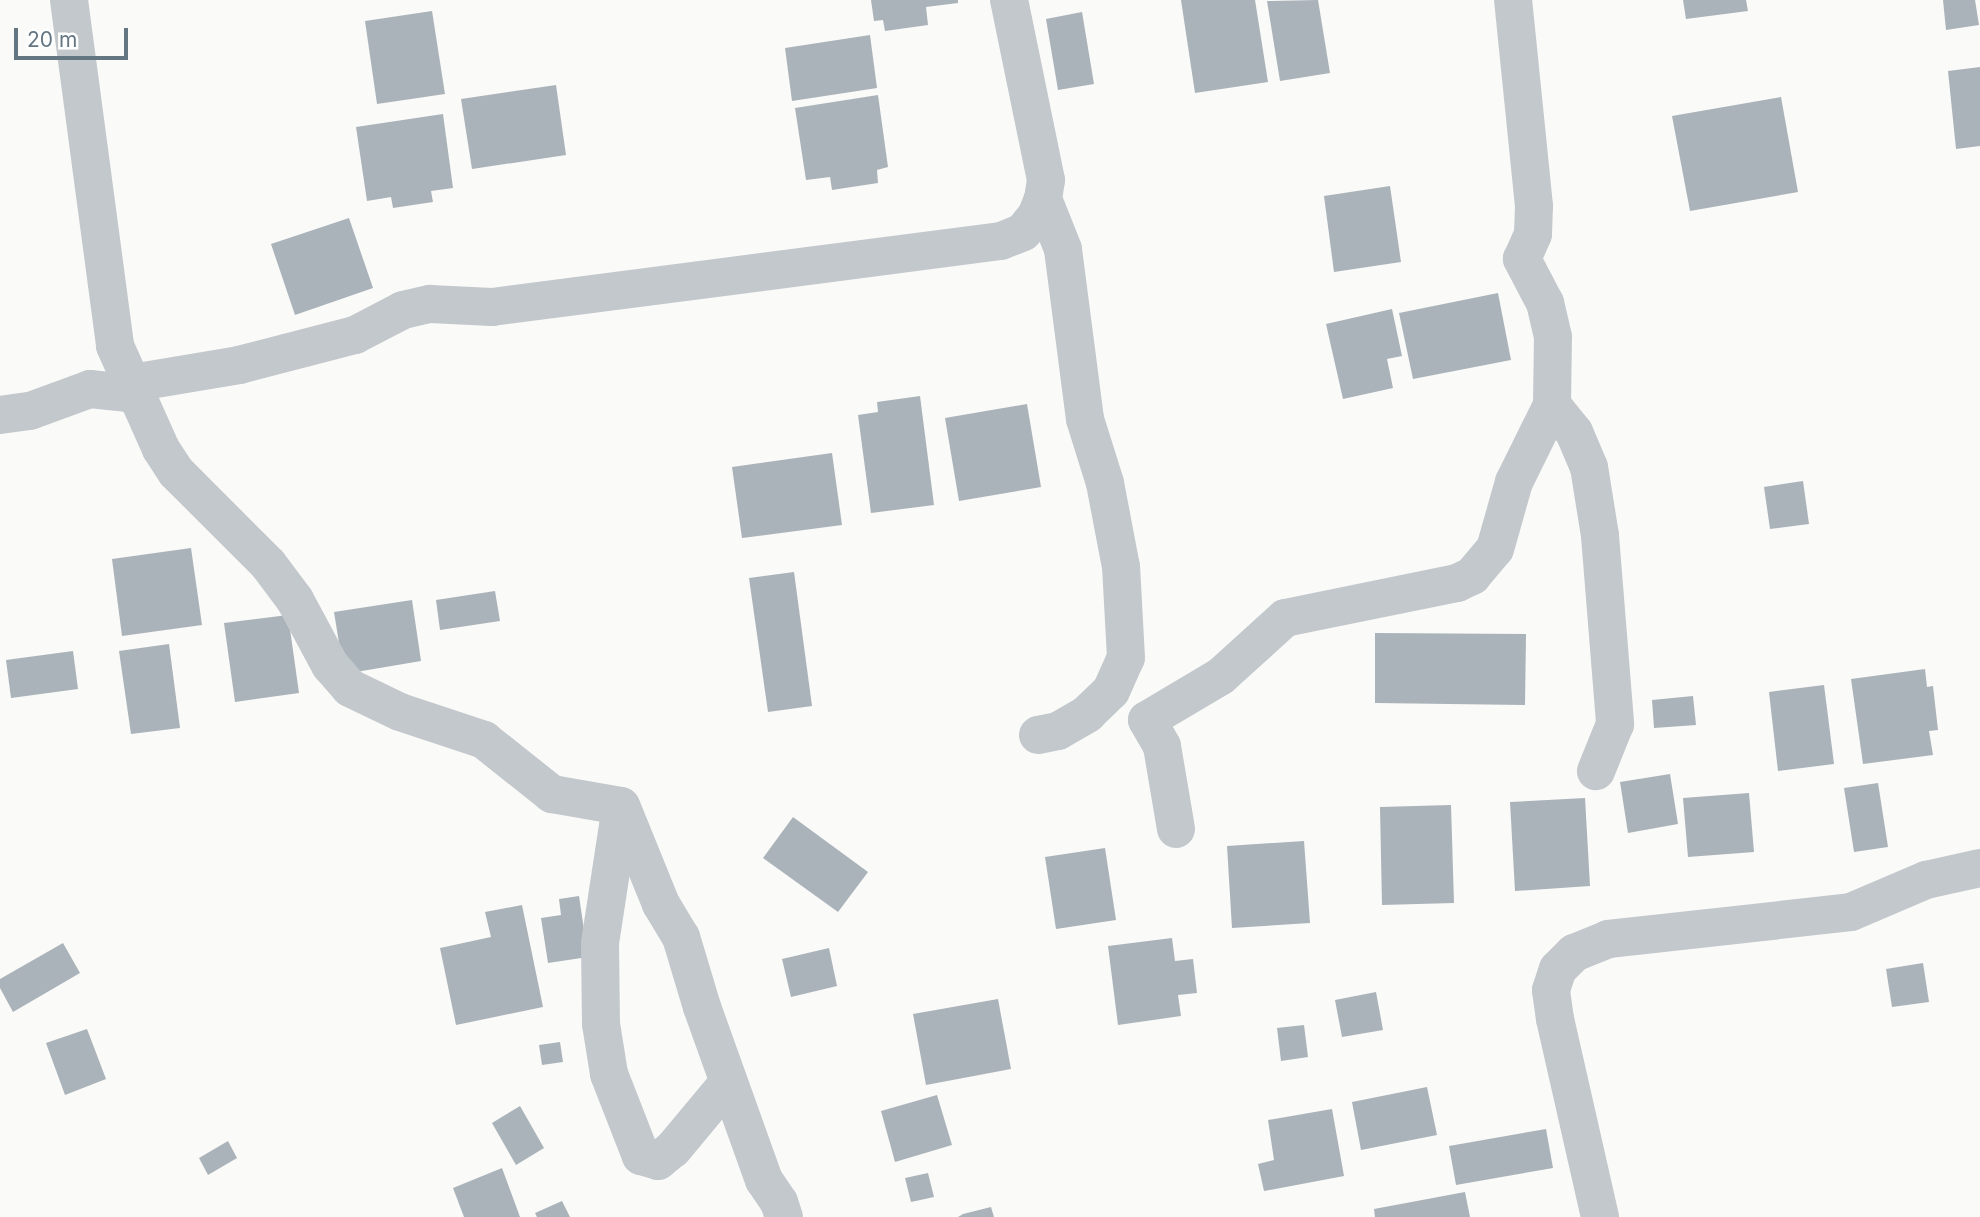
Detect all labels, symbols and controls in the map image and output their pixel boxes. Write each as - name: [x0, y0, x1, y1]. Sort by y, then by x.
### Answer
- scale bar: [18, 14, 131, 58]
- text: 20 m: [27, 27, 77, 52]

